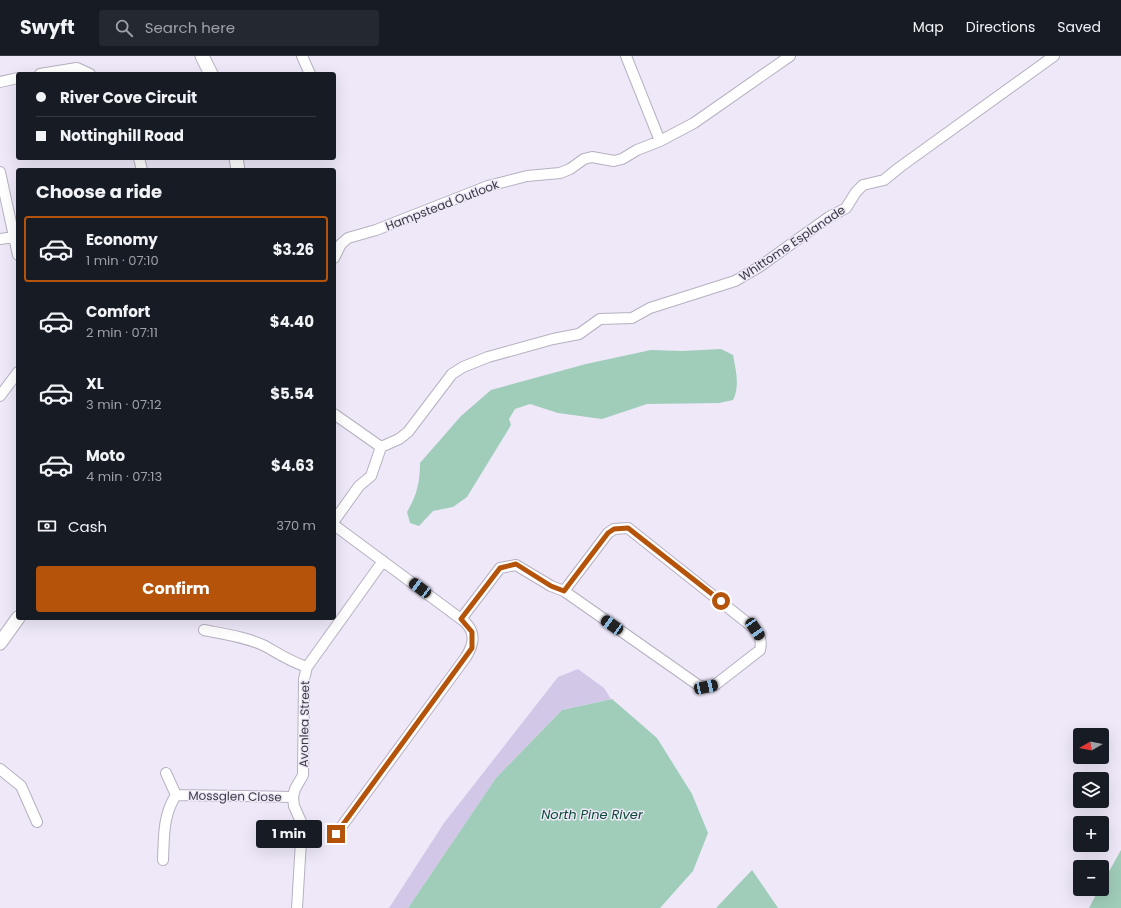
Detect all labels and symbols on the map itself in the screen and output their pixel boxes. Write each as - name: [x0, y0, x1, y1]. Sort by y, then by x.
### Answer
- street label: Hampstead Outlook: [383, 175, 502, 235]
- street label: Whittome Esplanade: [736, 201, 848, 285]
- car: [407, 576, 433, 600]
- route start: [712, 592, 730, 610]
- car: [599, 613, 625, 637]
- car: [743, 616, 767, 642]
- car: [693, 679, 719, 695]
- street label: Avonlea Street: [295, 680, 313, 768]
- north arrow: [1073, 728, 1109, 764]
- street label: Mossglen Close: [188, 787, 282, 805]
- water label: North Pine River: [541, 805, 644, 824]
- callout: 1 min: [256, 820, 322, 848]
- route end: [327, 825, 345, 843]

